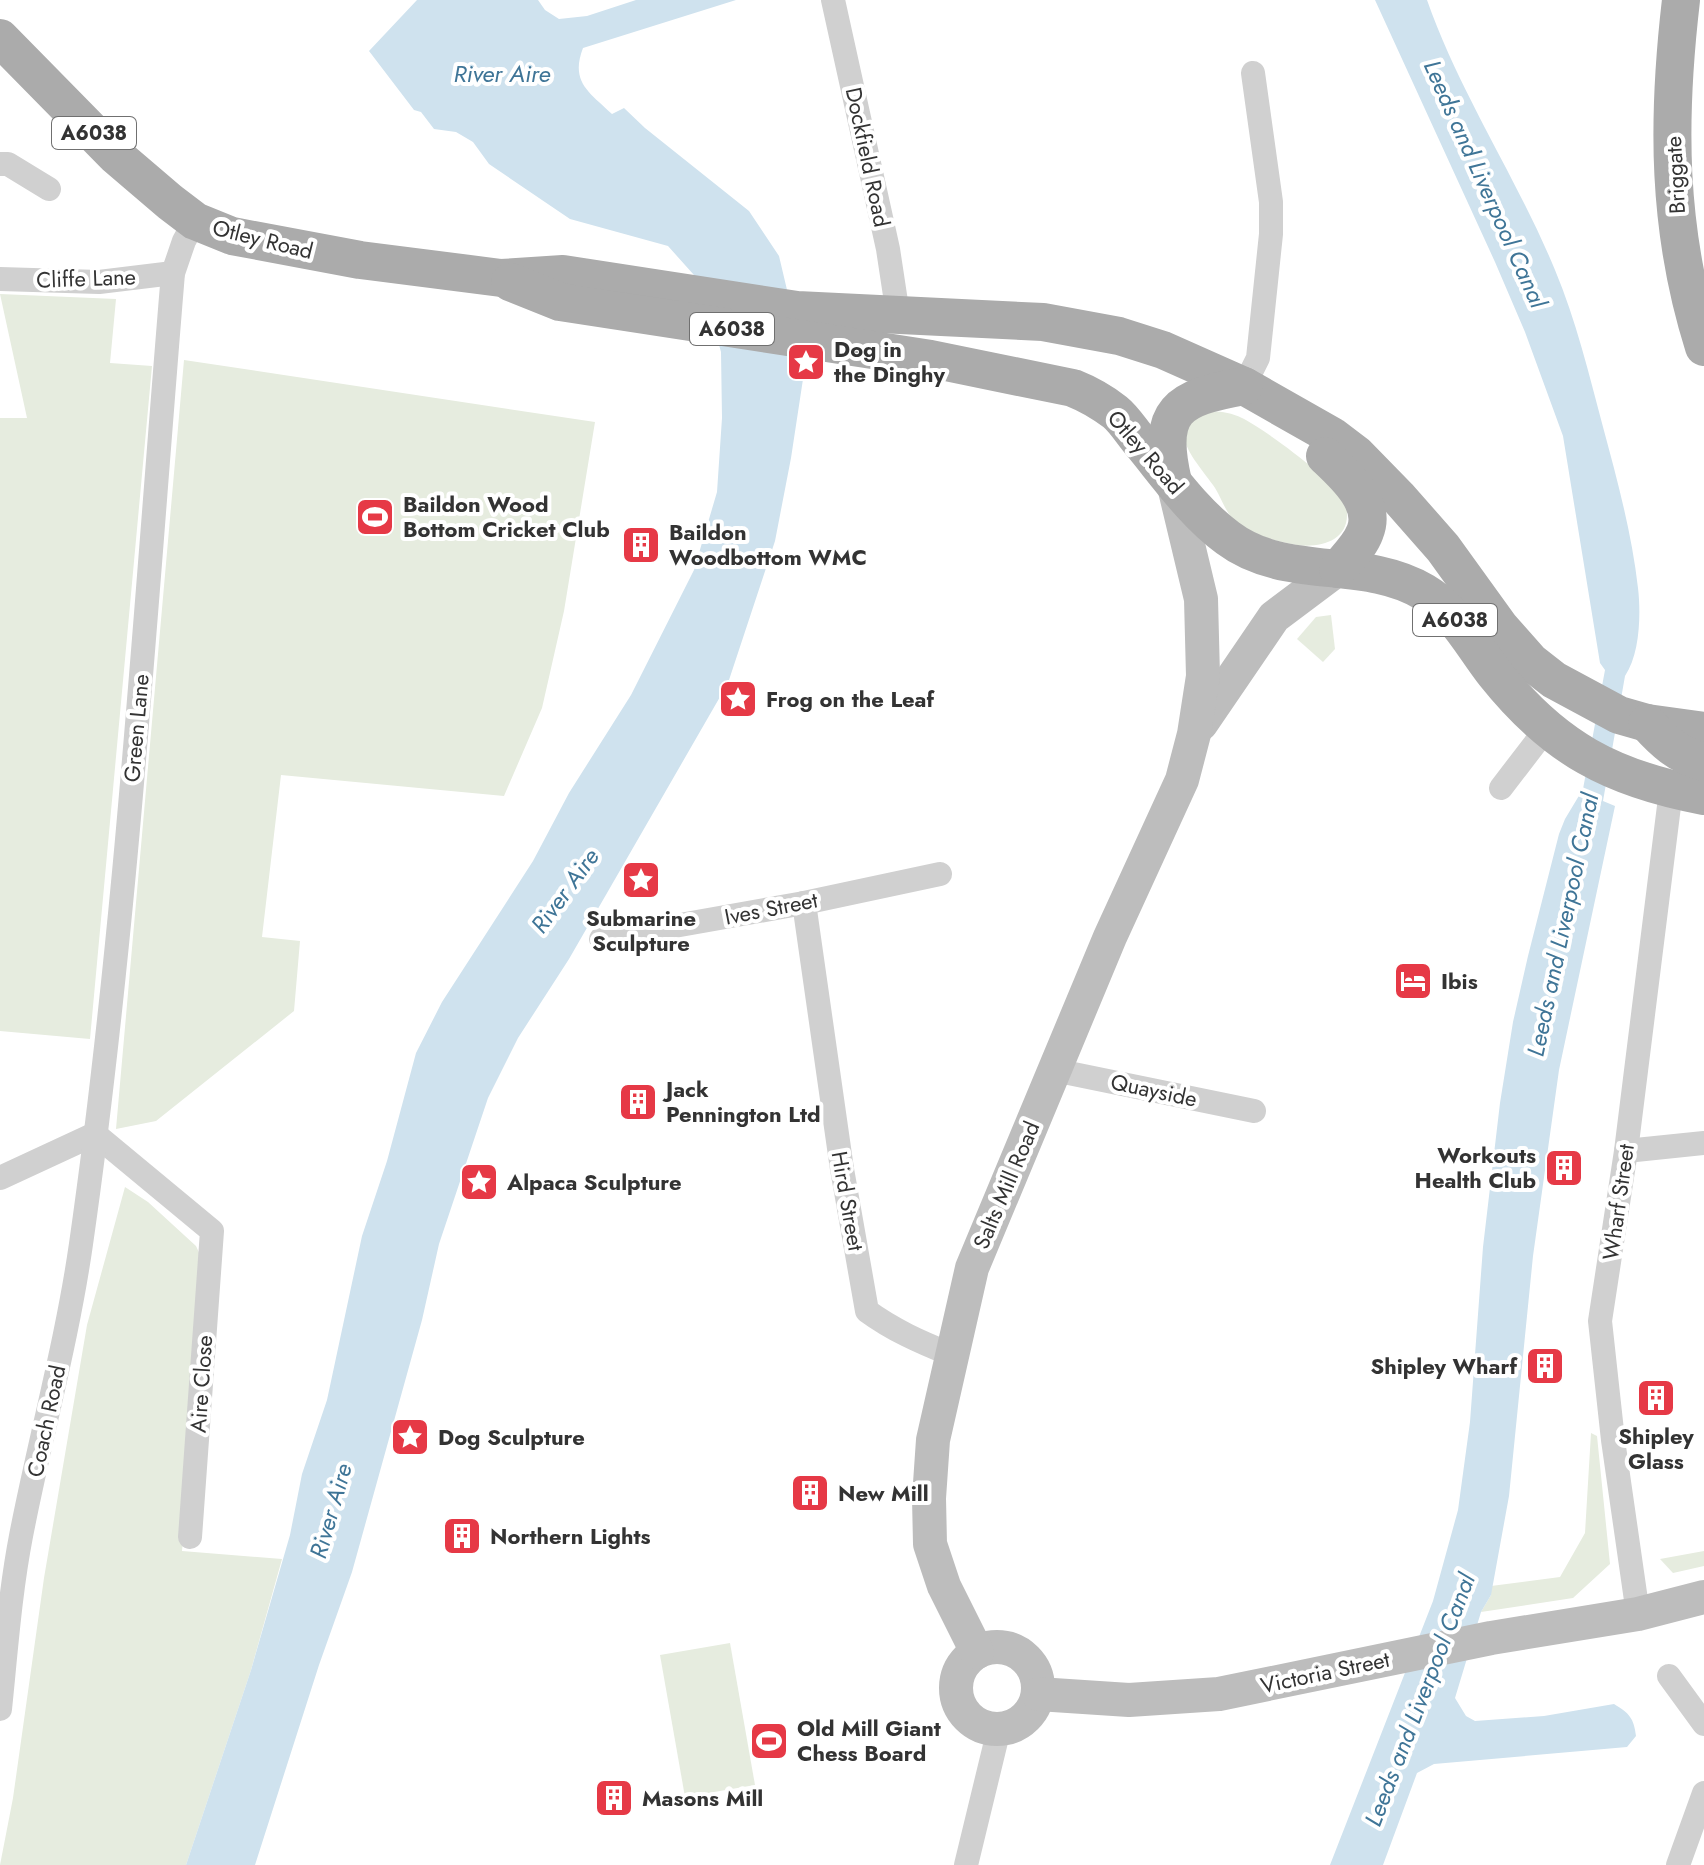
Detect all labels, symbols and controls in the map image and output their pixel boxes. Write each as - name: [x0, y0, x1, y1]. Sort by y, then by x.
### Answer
- water label: Leeds and Liverpool Canal: [1415, 54, 1557, 315]
- water label: River Aire: [453, 56, 551, 91]
- street label: Dockfield Road: [838, 84, 898, 230]
- road number: A6038: [52, 117, 136, 149]
- street label: Briggate: [1657, 135, 1693, 215]
- street label: Otley Road: [209, 211, 317, 267]
- street label: Cliffe Lane: [36, 260, 136, 296]
- road number: A6038: [690, 313, 774, 345]
- place label: Dog in the Dinghy: [834, 333, 945, 390]
- place icon: Dog in the Dinghy: [785, 341, 827, 383]
- street label: Otley Road: [1100, 403, 1192, 501]
- place label: Baildon Wood Bottom Cricket Club: [403, 488, 610, 545]
- sports icon: Baildon Wood Bottom Cricket Club: [354, 496, 396, 538]
- place label: Baildon Woodbottom WMC: [669, 516, 867, 573]
- building icon: Baildon Woodbottom WMC: [620, 524, 662, 566]
- road number: A6038: [1413, 604, 1497, 636]
- street label: Green Lane: [115, 673, 157, 783]
- place icon: Frog on the Leaf: [717, 678, 759, 720]
- place label: Frog on the Leaf: [766, 683, 935, 715]
- water label: Leeds and Liverpool Canal: [1518, 789, 1608, 1060]
- water label: River Aire: [522, 841, 607, 940]
- place icon: Submarine Sculpture: [620, 859, 662, 901]
- street label: Ives Street: [722, 883, 821, 933]
- place label: Submarine Sculpture: [586, 902, 696, 959]
- hotel icon: Ibis: [1392, 960, 1434, 1002]
- place label: Ibis: [1441, 965, 1478, 997]
- street label: Quayside: [1108, 1065, 1200, 1115]
- place label: Jack Pennington Ltd: [662, 1073, 821, 1130]
- building icon: Jack Pennington Ltd: [617, 1081, 659, 1123]
- street label: Salts Mill Road: [965, 1116, 1047, 1254]
- place label: Workouts Health Club: [1415, 1139, 1536, 1196]
- street label: Wharf Street: [1594, 1141, 1642, 1262]
- building icon: Workouts Health Club: [1543, 1147, 1585, 1189]
- street label: Hird Street: [824, 1149, 873, 1254]
- place icon: Alpaca Sculpture: [458, 1161, 500, 1203]
- place label: Alpaca Sculpture: [506, 1166, 682, 1198]
- street label: Aire Close: [182, 1334, 220, 1434]
- building icon: Shipley Wharf: [1524, 1345, 1566, 1387]
- place label: Shipley Wharf: [1370, 1350, 1518, 1382]
- street label: Coach Road: [19, 1362, 73, 1480]
- building icon: Shipley Glass: [1635, 1377, 1677, 1419]
- place icon: Dog Sculpture: [389, 1416, 431, 1458]
- place label: Shipley Glass: [1618, 1420, 1694, 1477]
- place label: Dog Sculpture: [438, 1421, 585, 1453]
- water label: River Aire: [300, 1459, 361, 1562]
- building icon: New Mill: [789, 1472, 831, 1514]
- place label: New Mill: [838, 1477, 929, 1509]
- building icon: Northern Lights: [441, 1515, 483, 1557]
- place label: Northern Lights: [490, 1520, 651, 1552]
- water label: Leeds and Liverpool Canal: [1355, 1567, 1485, 1831]
- street label: Victoria Street: [1258, 1643, 1393, 1701]
- place label: Old Mill Giant Chess Board: [797, 1712, 941, 1769]
- sports icon: Old Mill Giant Chess Board: [748, 1720, 790, 1762]
- building icon: Masons Mill: [593, 1777, 635, 1819]
- place label: Masons Mill: [642, 1782, 763, 1814]

